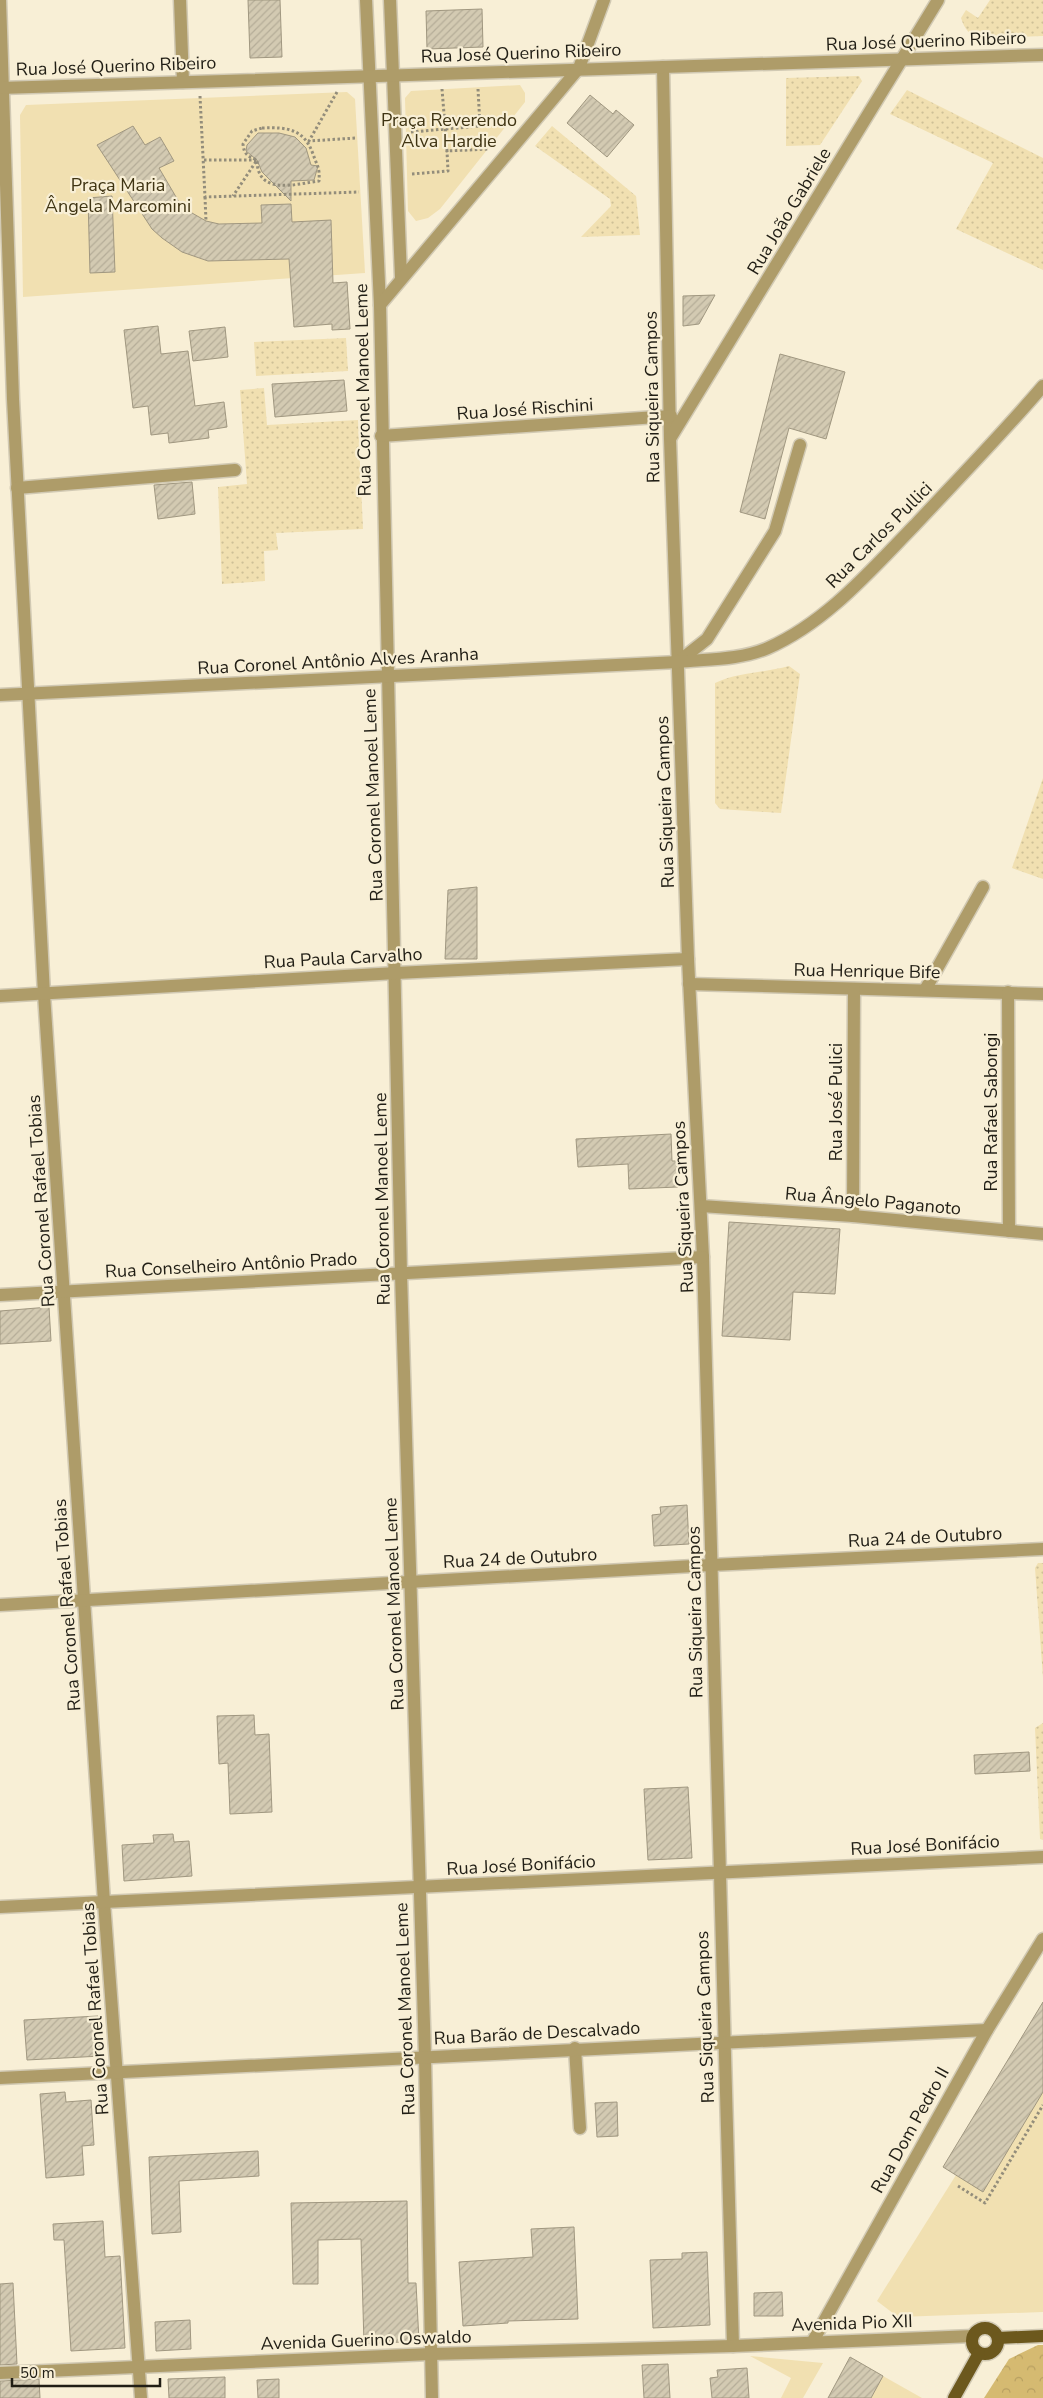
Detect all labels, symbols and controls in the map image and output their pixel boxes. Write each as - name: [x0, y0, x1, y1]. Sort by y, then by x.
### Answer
- street label: Rua José Querino Ribeiro: [825, 26, 1027, 56]
- street label: Rua José Querino Ribeiro: [420, 38, 622, 68]
- street label: Rua José Querino Ribeiro: [15, 51, 217, 81]
- park label: Praça Reverendo Alva Hardie: [381, 108, 517, 153]
- street label: Rua João Gabriele: [742, 143, 836, 279]
- park label: Praça Maria Ângela Marcomini: [45, 173, 191, 218]
- street label: Rua Coronel Manoel Leme: [349, 283, 377, 497]
- street label: Rua Siqueira Campos: [638, 311, 666, 483]
- street label: Rua José Rischini: [456, 392, 594, 426]
- street label: Rua Carlos Pullici: [821, 477, 937, 593]
- street label: Rua Coronel Antônio Alves Aranha: [197, 642, 479, 680]
- street label: Rua Coronel Manoel Leme: [357, 688, 389, 902]
- street label: Rua Siqueira Campos: [650, 715, 680, 889]
- street label: Rua Paula Carvalho: [263, 942, 423, 974]
- street label: Rua Henrique Bife: [793, 958, 941, 984]
- street label: Rua Rafael Sabongi: [979, 1033, 1003, 1191]
- street label: Rua José Pulici: [824, 1043, 848, 1161]
- street label: Rua Coronel Manoel Leme: [368, 1092, 396, 1306]
- street label: Rua Coronel Rafael Tobias: [22, 1094, 60, 1308]
- street label: Rua Siqueira Campos: [667, 1120, 699, 1294]
- street label: Rua Ângelo Paganoto: [784, 1181, 962, 1221]
- street label: Rua Conselheiro Antônio Prado: [104, 1246, 358, 1284]
- street label: Rua Coronel Manoel Leme: [378, 1497, 410, 1711]
- street label: Rua Coronel Rafael Tobias: [48, 1498, 86, 1712]
- street label: Rua 24 de Outubro: [847, 1521, 1003, 1553]
- street label: Rua Siqueira Campos: [681, 1526, 709, 1698]
- street label: Rua 24 de Outubro: [442, 1542, 598, 1574]
- street label: Rua José Bonifácio: [850, 1829, 1000, 1861]
- street label: Rua José Bonifácio: [446, 1849, 596, 1881]
- street label: Rua Coronel Rafael Tobias: [76, 1902, 114, 2116]
- street label: Rua Coronel Manoel Leme: [389, 1902, 421, 2116]
- street label: Rua Siqueira Campos: [690, 1930, 720, 2104]
- street label: Rua Barão de Descalvado: [433, 2016, 641, 2050]
- street label: Rua Dom Pedro II: [865, 2063, 955, 2197]
- street label: Avenida Pio XII: [791, 2309, 913, 2337]
- street label: Avenida Guerino Oswaldo: [260, 2324, 472, 2356]
- scale bar: [12, 2356, 160, 2388]
- text: 50 m: [20, 2363, 55, 2383]

